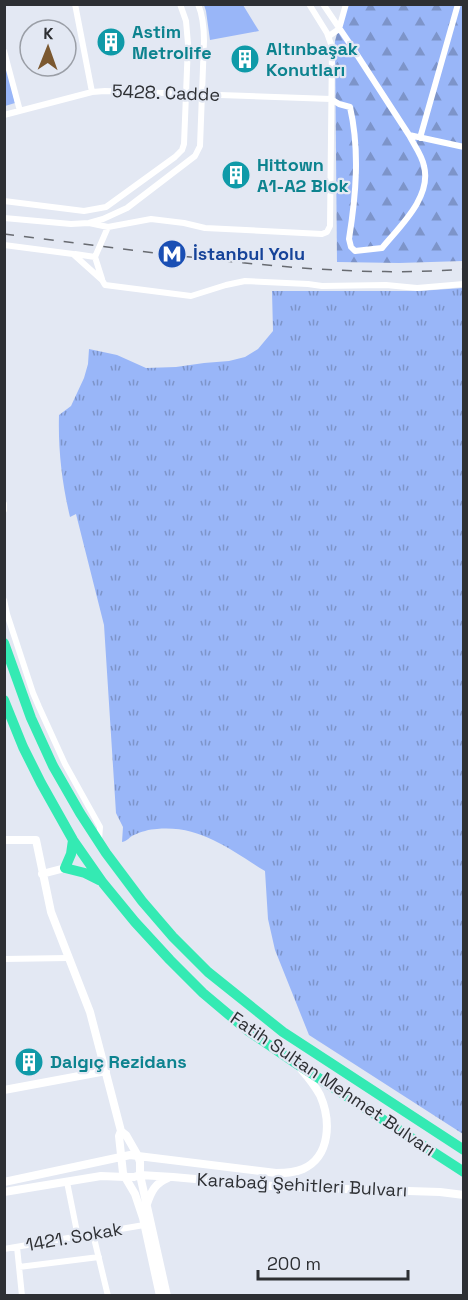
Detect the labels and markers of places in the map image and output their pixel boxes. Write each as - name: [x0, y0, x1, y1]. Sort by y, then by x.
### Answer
- place label: Astim Metrolife: [132, 20, 212, 64]
- building icon: Astim Metrolife: [95, 26, 127, 58]
- place label: Altınbaşak Konutları: [266, 37, 358, 81]
- building icon: Altınbaşak Konutları: [229, 43, 261, 75]
- place label: Hittown A1-A2 Blok: [257, 153, 349, 197]
- building icon: Hittown A1-A2 Blok: [220, 159, 252, 191]
- metro station icon: İstanbul Yolu: [156, 238, 188, 270]
- place label: İstanbul Yolu: [193, 242, 305, 265]
- building icon: Dalgıç Rezidans: [13, 1046, 45, 1078]
- place label: Dalgıç Rezidans: [50, 1050, 187, 1073]

